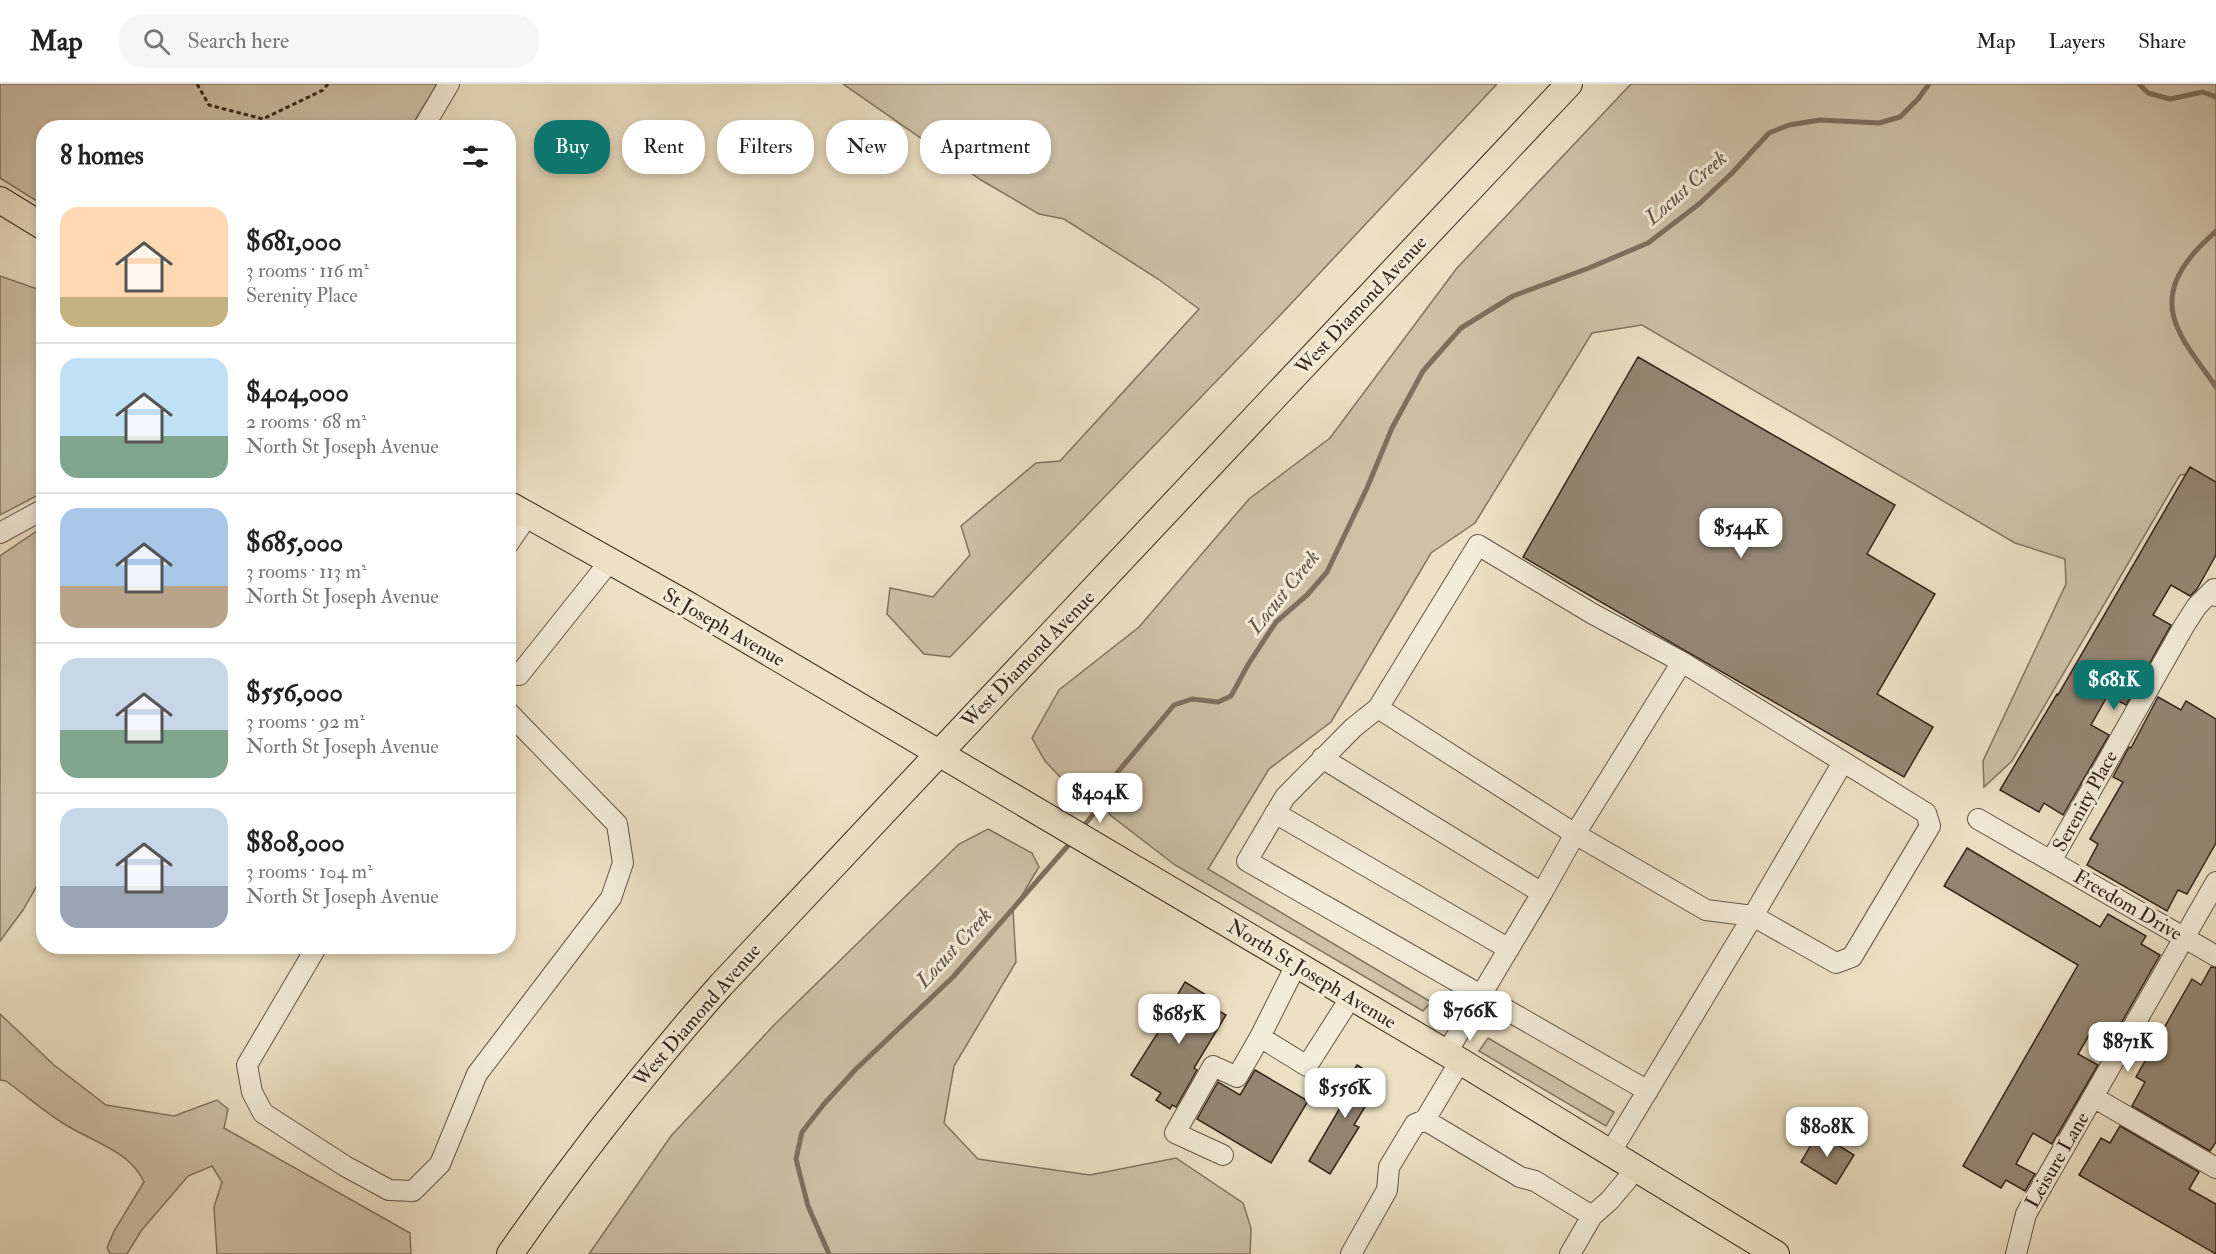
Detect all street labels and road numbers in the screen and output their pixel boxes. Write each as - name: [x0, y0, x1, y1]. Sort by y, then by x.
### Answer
- street label: West Diamond Avenue: [1289, 230, 1432, 381]
- street label: St Joseph Avenue: [658, 582, 790, 673]
- street label: West Diamond Avenue: [955, 585, 1100, 734]
- street label: Serenity Place: [2047, 746, 2123, 856]
- street label: Freedom Drive: [2069, 864, 2187, 946]
- street label: North St Joseph Avenue: [1222, 914, 1401, 1035]
- street label: West Diamond Avenue: [627, 938, 766, 1092]
- street label: Leisure Lane: [2019, 1108, 2095, 1212]

